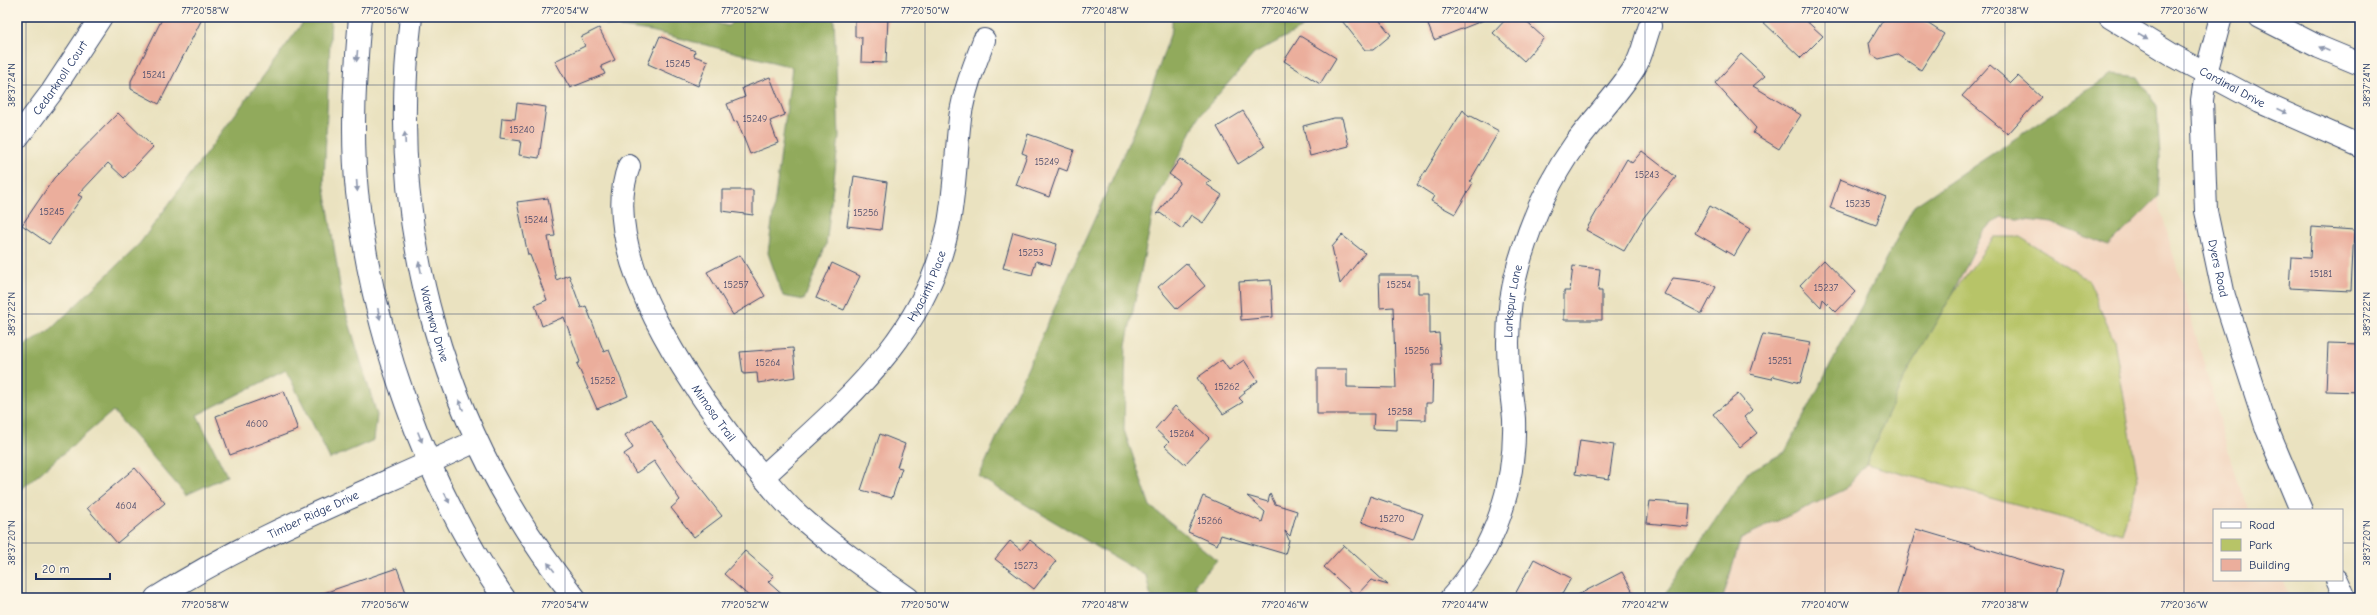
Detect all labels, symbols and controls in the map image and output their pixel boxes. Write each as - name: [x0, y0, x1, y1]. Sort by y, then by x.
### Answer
- text: 77°20'58"W: [181, 5, 229, 17]
- text: 77°20'56"W: [361, 5, 409, 17]
- text: 77°20'54"W: [542, 5, 589, 17]
- text: 77°20'52"W: [721, 5, 769, 17]
- text: 77°20'50"W: [901, 5, 949, 17]
- text: 77°20'48"W: [1082, 5, 1129, 17]
- text: 77°20'46"W: [1262, 5, 1309, 17]
- text: 77°20'44"W: [1442, 5, 1488, 17]
- text: 77°20'42"W: [1622, 5, 1669, 17]
- text: 77°20'40"W: [1801, 5, 1849, 17]
- text: 77°20'38"W: [1982, 5, 2029, 17]
- text: 77°20'36"W: [2160, 5, 2208, 17]
- one-way arrow: [2137, 34, 2149, 41]
- street label: Cedarknoll Court: [30, 38, 91, 118]
- one-way arrow: [2318, 46, 2330, 52]
- one-way arrow: [353, 50, 360, 62]
- house number: 15245: [666, 58, 690, 70]
- text: 38°37'24"N: [6, 63, 18, 107]
- text: 38°37'24"N: [2361, 63, 2373, 107]
- street label: Cardinal Drive: [2197, 64, 2267, 110]
- house number: 15241: [142, 69, 166, 81]
- one-way arrow: [2277, 109, 2289, 115]
- house number: 15249: [743, 113, 767, 125]
- house number: 15240: [509, 124, 535, 136]
- one-way arrow: [402, 131, 408, 144]
- house number: 15249: [1035, 156, 1059, 168]
- house number: 15243: [1635, 169, 1659, 181]
- one-way arrow: [353, 180, 360, 192]
- house number: 15235: [1845, 198, 1871, 210]
- house number: 15245: [40, 206, 64, 218]
- house number: 15256: [853, 207, 879, 219]
- house number: 15244: [524, 214, 548, 226]
- street label: Dyers Road: [2205, 238, 2231, 298]
- house number: 15253: [1018, 247, 1044, 259]
- street label: Hyacinth Place: [904, 249, 949, 324]
- one-way arrow: [417, 261, 423, 273]
- street label: Larkspur Lane: [1501, 263, 1525, 338]
- house number: 15181: [2310, 268, 2332, 280]
- house number: 15257: [724, 279, 749, 291]
- house number: 15254: [1387, 279, 1412, 291]
- house number: 15237: [1814, 282, 1838, 294]
- street label: Waterway Drive: [417, 285, 452, 364]
- text: 38°37'22"N: [6, 292, 18, 336]
- text: 38°37'22"N: [2361, 292, 2373, 336]
- one-way arrow: [377, 307, 383, 320]
- house number: 15256: [1404, 345, 1430, 357]
- house number: 15251: [1768, 355, 1792, 367]
- house number: 15264: [756, 357, 781, 369]
- house number: 15252: [590, 375, 616, 387]
- house number: 15262: [1214, 381, 1240, 393]
- street label: Mimosa Trail: [689, 382, 739, 444]
- one-way arrow: [457, 398, 463, 410]
- house number: 15258: [1387, 406, 1413, 418]
- house number: 4600: [246, 418, 268, 430]
- house number: 15264: [1170, 428, 1195, 440]
- one-way arrow: [417, 431, 423, 443]
- street label: Timber Ridge Drive: [265, 488, 361, 542]
- one-way arrow: [444, 492, 450, 503]
- house number: 4604: [115, 500, 137, 512]
- legend: [2213, 509, 2343, 581]
- house number: 15270: [1379, 513, 1405, 525]
- house number: 15266: [1197, 515, 1223, 527]
- text: Road: [2249, 518, 2275, 532]
- text: 38°37'20"N: [6, 520, 18, 566]
- text: 38°37'20"N: [2361, 520, 2373, 566]
- text: Park: [2249, 538, 2272, 552]
- scale bar: [36, 555, 110, 581]
- text: Building: [2249, 558, 2290, 572]
- house number: 15273: [1014, 560, 1038, 572]
- text: 20 m: [42, 562, 70, 576]
- one-way arrow: [546, 562, 555, 573]
- text: 77°20'58"W: [181, 599, 229, 611]
- text: 77°20'56"W: [361, 599, 409, 611]
- text: 77°20'54"W: [542, 599, 589, 611]
- text: 77°20'52"W: [721, 599, 769, 611]
- text: 77°20'50"W: [901, 599, 949, 611]
- text: 77°20'48"W: [1082, 599, 1129, 611]
- text: 77°20'46"W: [1262, 599, 1309, 611]
- text: 77°20'44"W: [1442, 599, 1488, 611]
- text: 77°20'42"W: [1622, 599, 1669, 611]
- text: 77°20'40"W: [1801, 599, 1849, 611]
- text: 77°20'38"W: [1982, 599, 2029, 611]
- text: 77°20'36"W: [2160, 599, 2208, 611]

